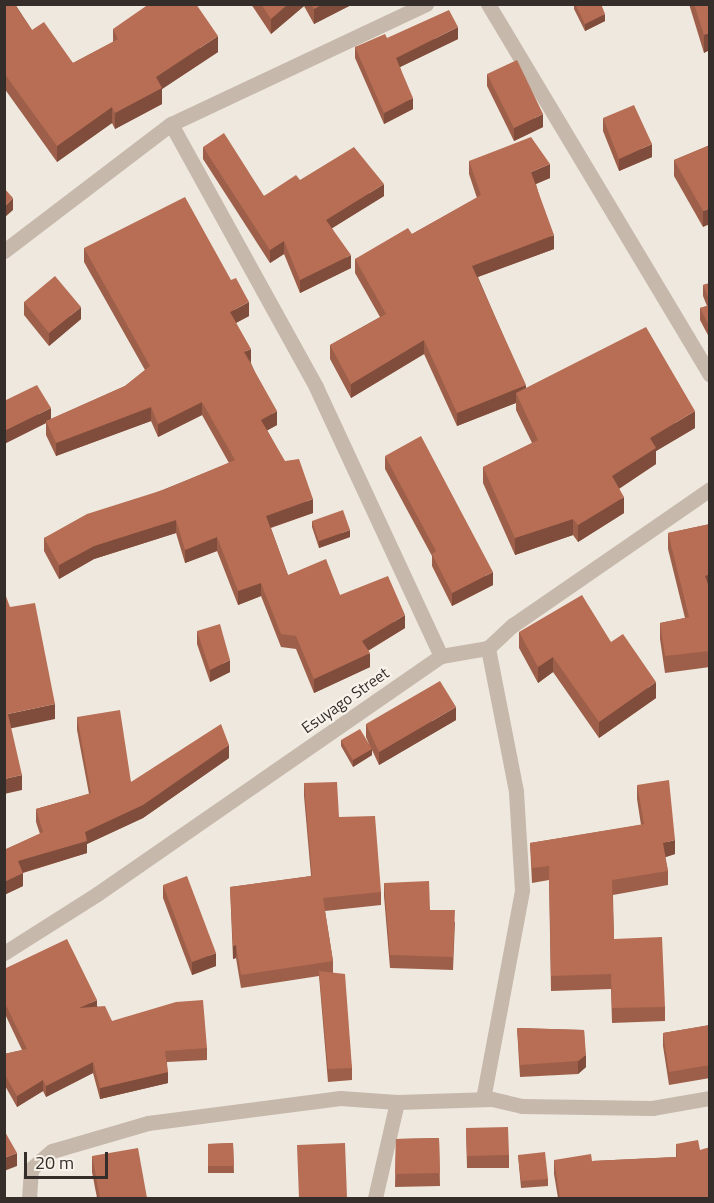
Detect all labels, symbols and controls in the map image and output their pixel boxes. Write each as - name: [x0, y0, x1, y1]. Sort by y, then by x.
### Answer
- street label: Esuyago Street: [298, 663, 392, 737]
- scale bar: [27, 1140, 111, 1178]
- text: 20 m: [35, 1149, 74, 1176]

